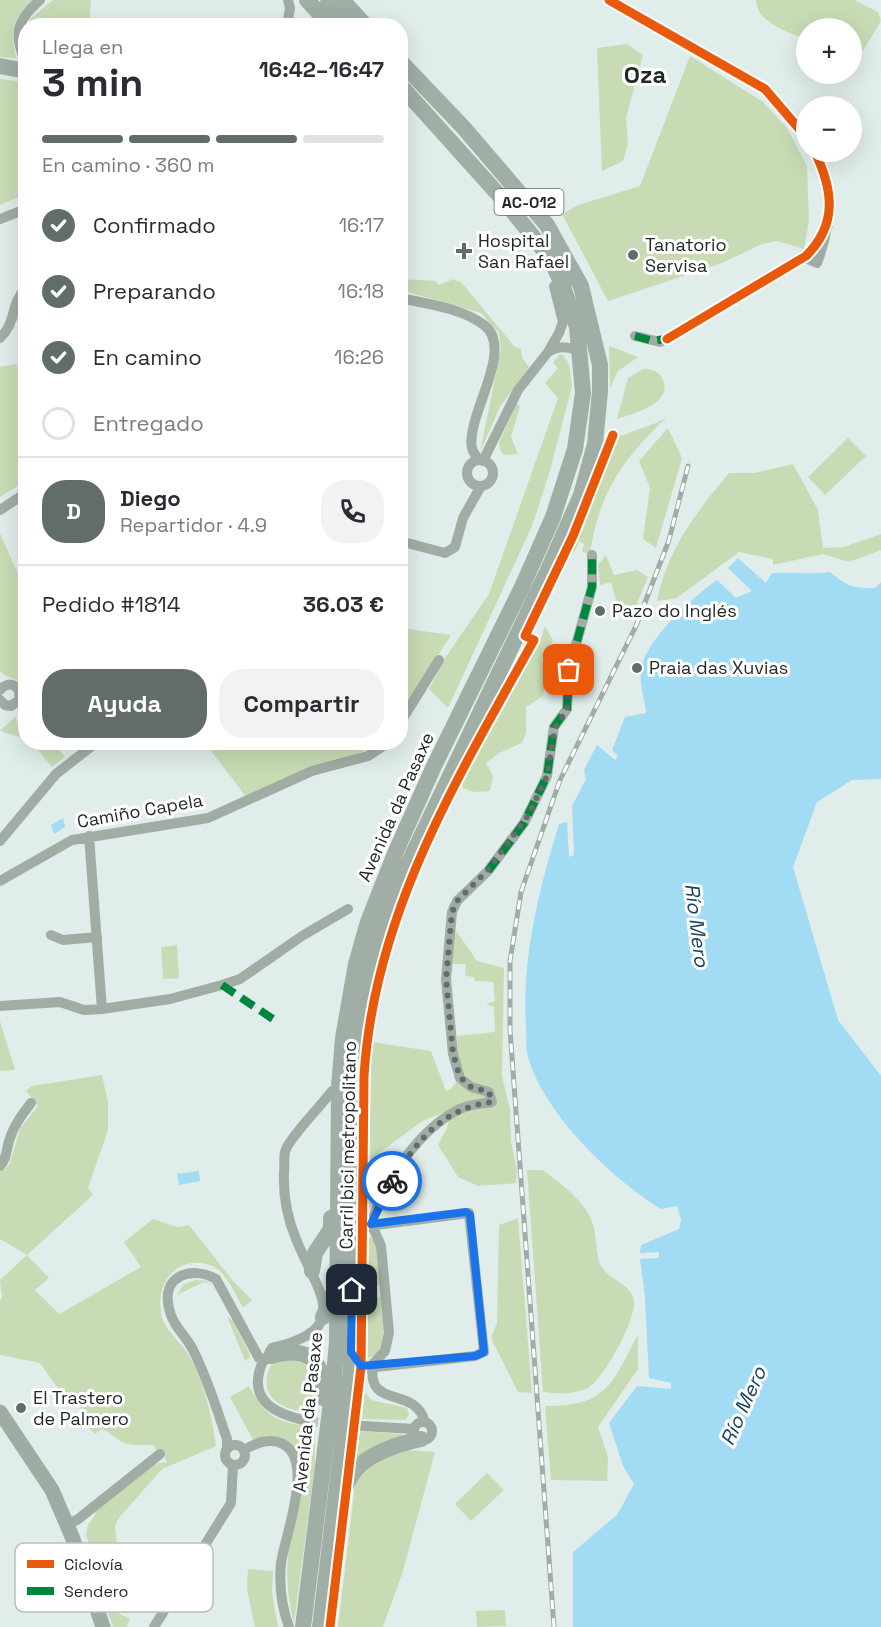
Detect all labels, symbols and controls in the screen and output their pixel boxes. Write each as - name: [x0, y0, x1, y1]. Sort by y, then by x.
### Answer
- map controls: [796, 18, 862, 162]
- button: +: [796, 18, 862, 84]
- text: Llega en: [42, 34, 123, 60]
- text: 16:42–16:47: [259, 55, 384, 83]
- text: 3 min: [42, 58, 143, 107]
- district label: Oza: [624, 59, 666, 90]
- button: −: [796, 96, 862, 162]
- text: En camino · 360 m: [42, 152, 214, 178]
- road number: AC-012: [494, 189, 564, 215]
- icon: check: [42, 209, 75, 242]
- text: Confirmado: [93, 211, 216, 239]
- text: 16:17: [339, 212, 384, 238]
- place label: Hospital San Rafael: [478, 229, 569, 273]
- place label: Tanatorio Servisa: [645, 233, 727, 277]
- marker: Hospital San Rafael: [455, 242, 473, 260]
- marker: Tanatorio Servisa: [626, 248, 640, 262]
- icon: check: [42, 275, 75, 308]
- text: Preparando: [93, 277, 216, 305]
- text: 16:18: [338, 278, 384, 304]
- icon: check: [42, 341, 75, 374]
- text: En camino: [93, 343, 202, 371]
- text: 16:26: [334, 344, 384, 370]
- text: Entregado: [93, 409, 204, 437]
- button: phone: [321, 480, 384, 543]
- text: Diego: [120, 484, 181, 512]
- text: D: [66, 497, 81, 525]
- text: Repartidor · 4.9: [120, 512, 267, 538]
- text: Pedido #1814: [42, 590, 181, 618]
- text: 36.03 €: [303, 590, 384, 618]
- place label: Pazo do Inglés: [612, 599, 737, 622]
- marker: Pazo do Inglés: [593, 604, 607, 618]
- pin: [543, 644, 594, 695]
- icon: bag: [552, 653, 585, 686]
- place label: Praia das Xuvias: [649, 656, 788, 679]
- marker: Praia das Xuvias: [630, 661, 644, 675]
- button: Ayuda: [42, 669, 207, 738]
- button: Compartir: [219, 669, 384, 738]
- street label: Avenida da Pasaxe: [352, 729, 439, 885]
- street label: Camiño Capela: [75, 788, 205, 833]
- water label: Río Mero: [679, 882, 715, 969]
- street label: Carril bici metropolitano: [334, 1040, 361, 1250]
- courier: [362, 1151, 422, 1211]
- icon: bike: [376, 1165, 409, 1198]
- pin: [326, 1264, 377, 1315]
- icon: home: [335, 1273, 368, 1306]
- street label: Avenida da Pasaxe: [288, 1331, 327, 1493]
- water label: Río Mero: [714, 1362, 772, 1450]
- place label: El Trastero de Palmero: [33, 1386, 129, 1430]
- marker: El Trastero de Palmero: [14, 1401, 28, 1415]
- legend: [15, 1543, 213, 1612]
- text: Ciclovía: [64, 1554, 123, 1575]
- text: Sendero: [64, 1581, 129, 1602]

